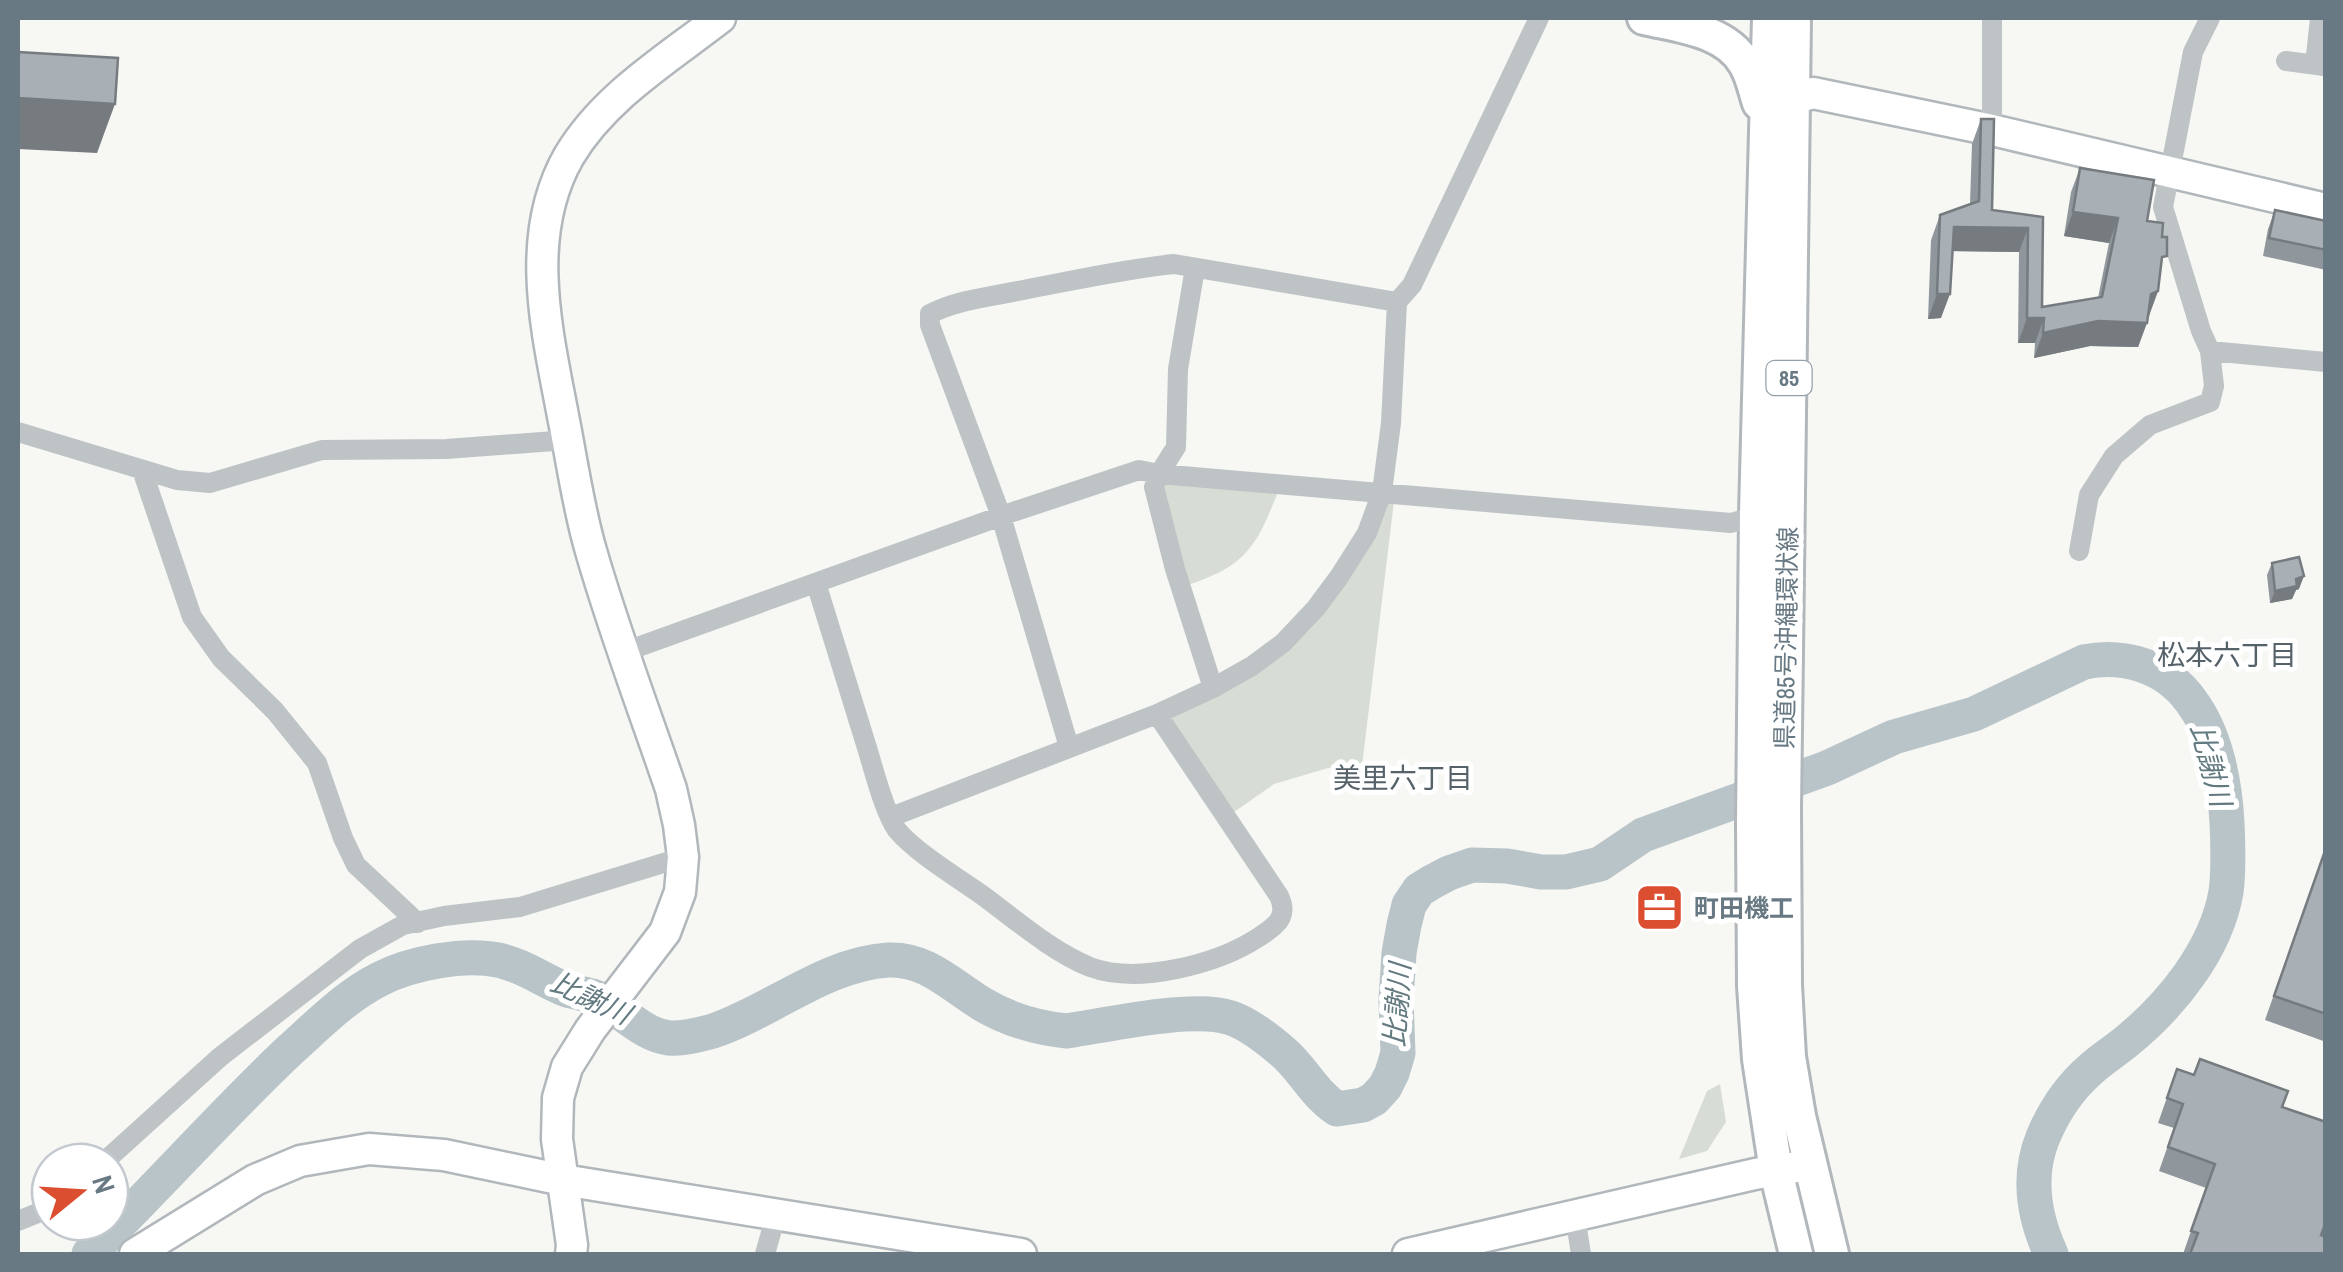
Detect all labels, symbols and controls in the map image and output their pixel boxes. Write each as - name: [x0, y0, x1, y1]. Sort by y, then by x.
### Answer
- road number: 85: [1766, 361, 1812, 395]
- street label: 県道85号沖縄環状線: [1767, 526, 1805, 750]
- district label: 松本六丁目: [2157, 636, 2297, 674]
- water label: 比謝川: [2182, 720, 2241, 813]
- district label: 美里六丁目: [1333, 759, 1473, 797]
- office icon: 町田機工: [1633, 882, 1685, 934]
- place label: 町田機工: [1694, 891, 1794, 925]
- water label: 比謝川: [1375, 959, 1419, 1048]
- water label: 比謝川: [545, 963, 640, 1034]
- north arrow: [30, 1142, 130, 1242]
- text: N: [83, 1171, 124, 1198]

